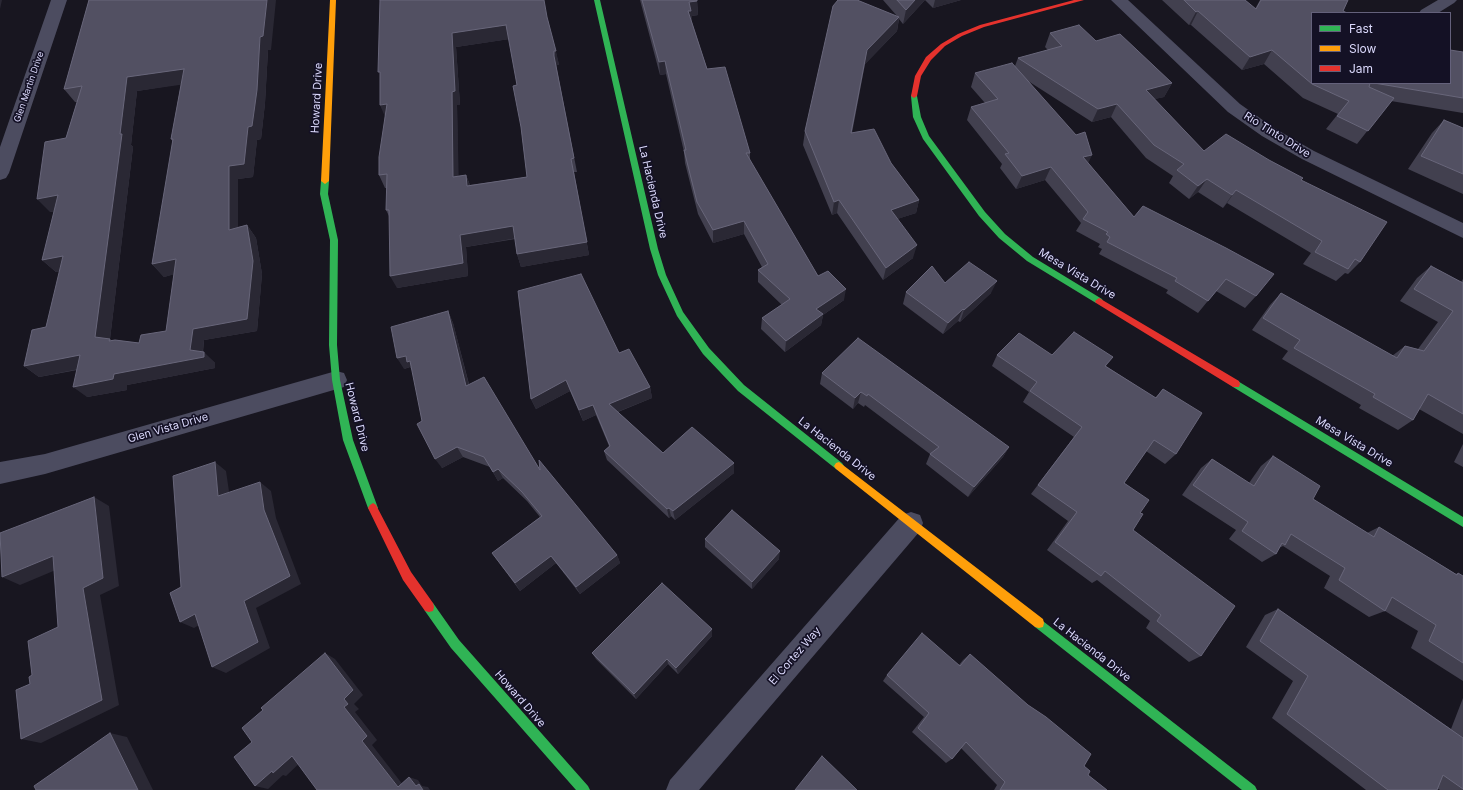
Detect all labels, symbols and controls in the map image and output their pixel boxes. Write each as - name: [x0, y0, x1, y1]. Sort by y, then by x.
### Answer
- legend: [1311, 12, 1451, 84]
- text: Fast: [1349, 21, 1373, 36]
- text: Slow: [1349, 41, 1376, 56]
- street label: Glen Martin Drive: [12, 50, 46, 124]
- text: Jam: [1349, 61, 1373, 76]
- street label: Howard Drive: [309, 62, 325, 134]
- street label: Rio Tinto Drive: [1241, 109, 1313, 161]
- street label: La Hacienda Drive: [636, 144, 670, 240]
- street label: Mesa Vista Drive: [1036, 246, 1118, 302]
- street label: Howard Drive: [342, 381, 372, 453]
- street label: Glen Vista Drive: [126, 410, 210, 446]
- street label: Mesa Vista Drive: [1313, 414, 1395, 470]
- street label: La Hacienda Drive: [796, 415, 878, 483]
- street label: La Hacienda Drive: [1051, 616, 1133, 684]
- street label: El Cortez Way: [766, 624, 824, 688]
- street label: Howard Drive: [492, 668, 548, 730]

